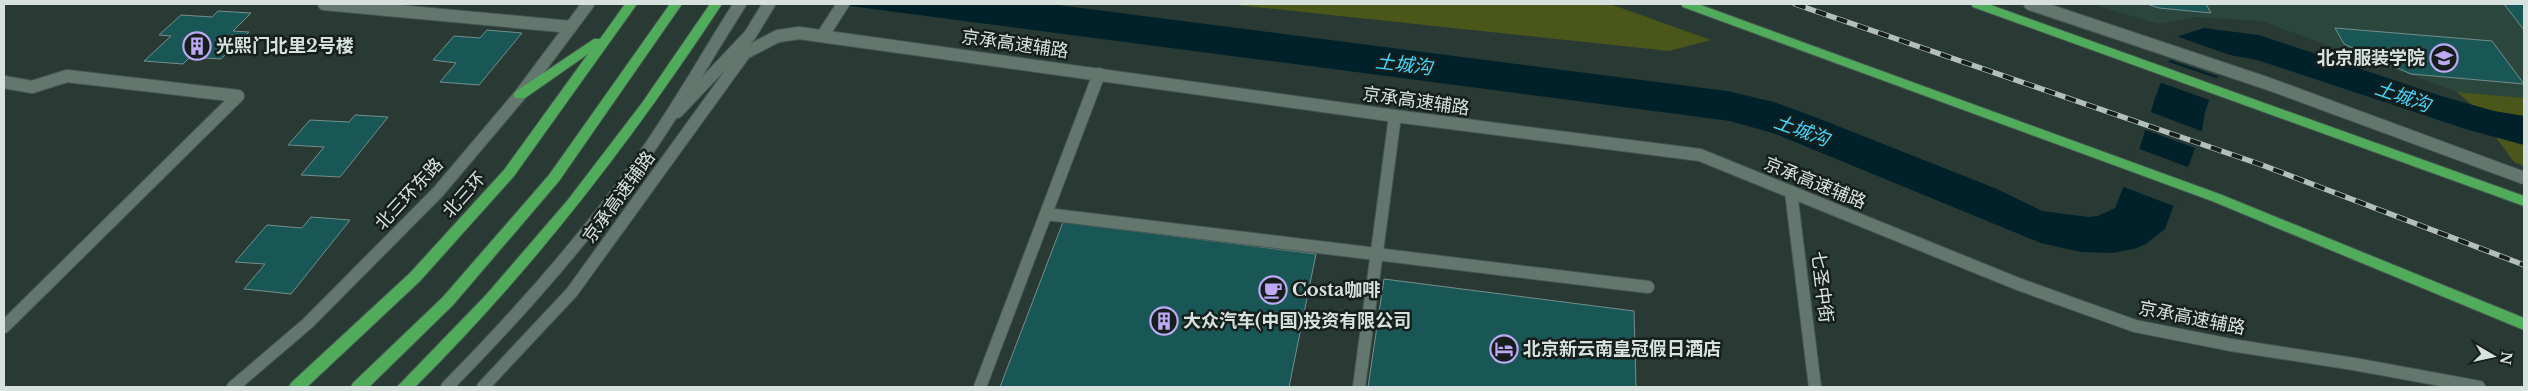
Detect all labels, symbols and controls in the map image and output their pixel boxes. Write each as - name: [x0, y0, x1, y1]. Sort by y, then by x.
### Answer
- street label: 京承高速辅路: [960, 26, 1070, 62]
- building icon: 光熙门北里2号楼: [182, 31, 212, 61]
- place label: 光熙门北里2号楼: [216, 35, 354, 57]
- school or university icon: 北京服装学院: [2429, 43, 2459, 73]
- place label: 北京服装学院: [2317, 47, 2425, 69]
- water label: 土城沟: [1374, 50, 1436, 80]
- water label: 土城沟: [2372, 76, 2435, 117]
- street label: 京承高速辅路: [1361, 83, 1471, 119]
- water label: 土城沟: [1771, 110, 1834, 152]
- street label: 京承高速辅路: [578, 147, 660, 247]
- street label: 京承高速辅路: [1761, 153, 1869, 213]
- street label: 北三环东路: [370, 154, 448, 234]
- street label: 北三环: [438, 168, 490, 222]
- street label: 七圣中街: [1807, 250, 1837, 324]
- cafe icon: Costa咖啡: [1258, 275, 1288, 305]
- place label: Costa咖啡: [1292, 279, 1380, 301]
- street label: 京承高速辅路: [2137, 297, 2247, 339]
- building icon: 大众汽车(中国)投资有限公司: [1149, 306, 1179, 336]
- place label: 大众汽车(中国)投资有限公司: [1183, 310, 1411, 332]
- north arrow: [2468, 331, 2518, 381]
- hotel icon: 北京新云南皇冠假日酒店: [1489, 334, 1519, 364]
- place label: 北京新云南皇冠假日酒店: [1523, 338, 1721, 360]
- text: N: [2496, 350, 2516, 366]

